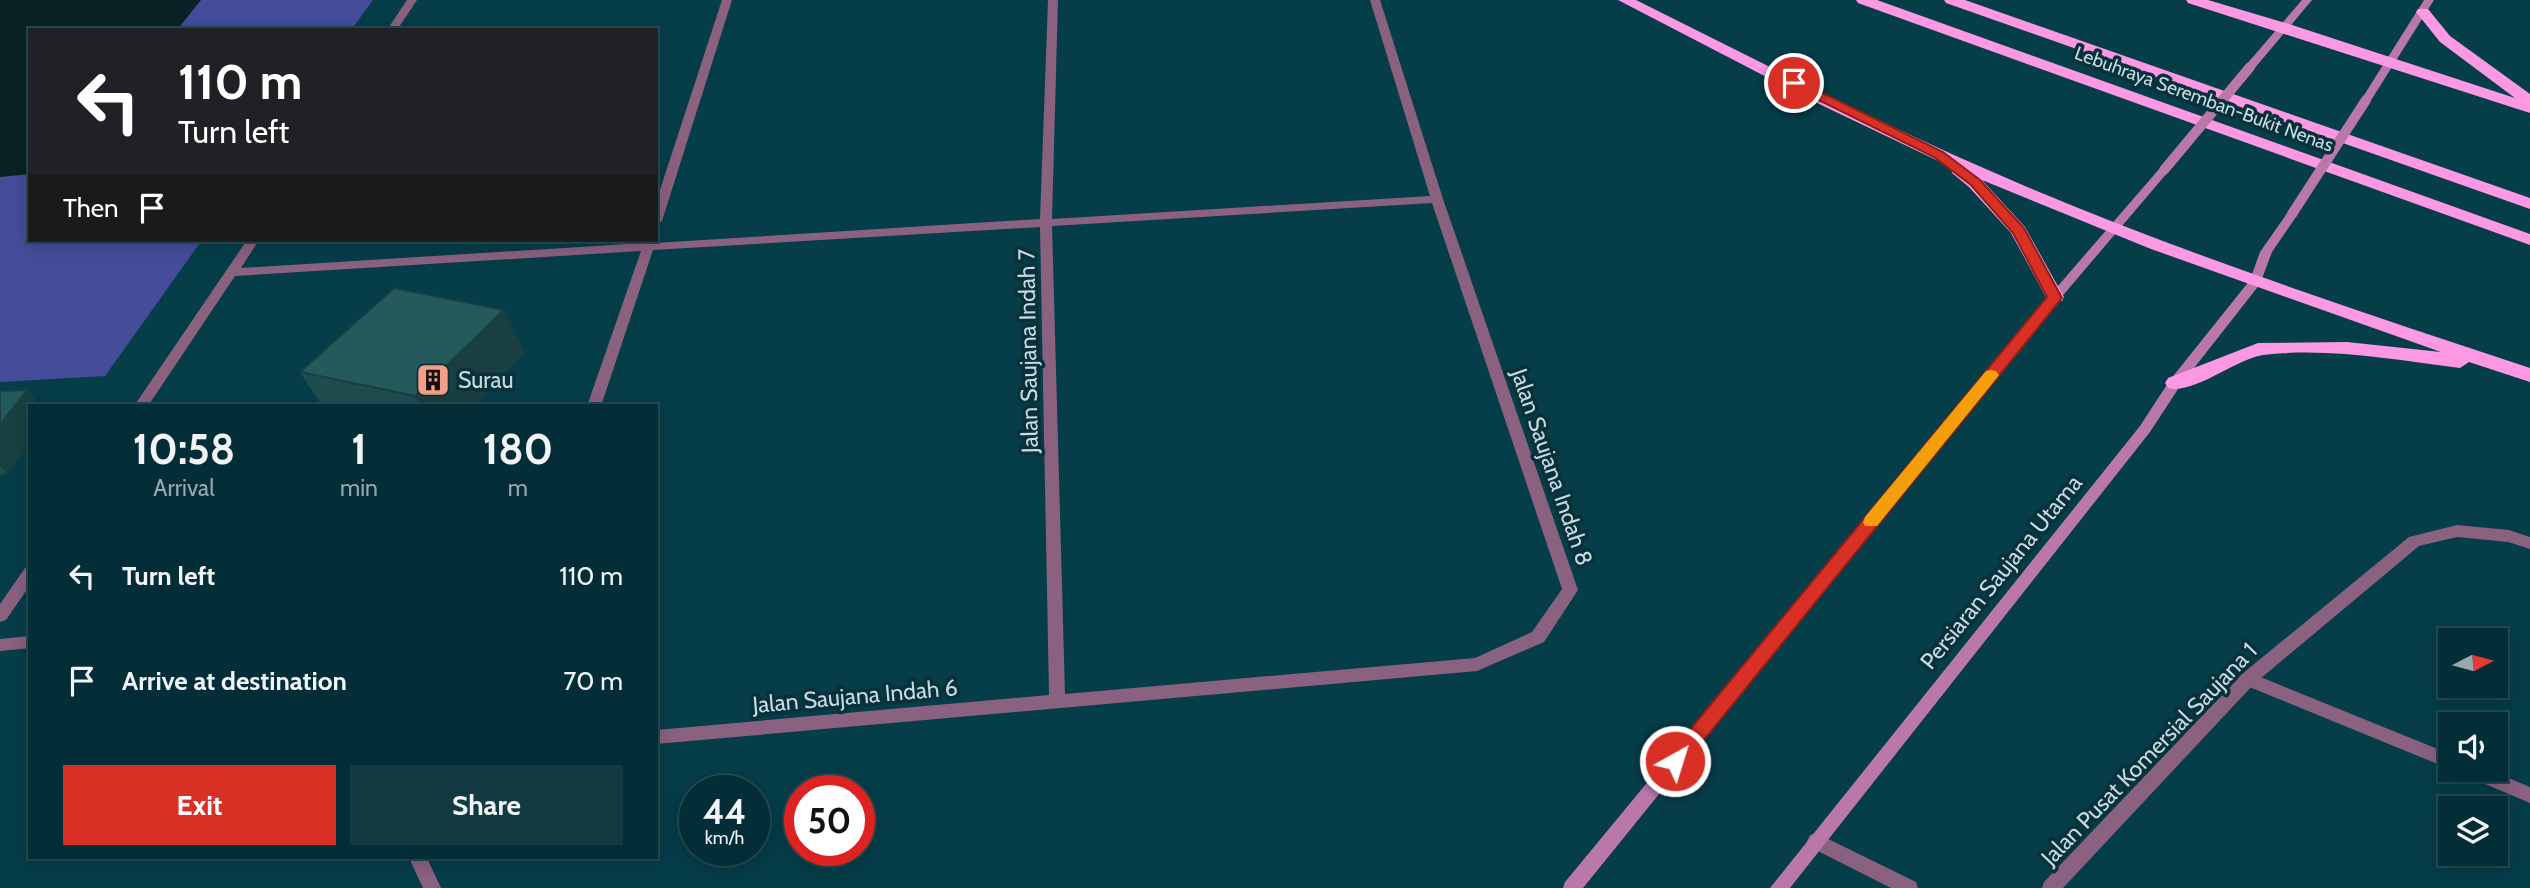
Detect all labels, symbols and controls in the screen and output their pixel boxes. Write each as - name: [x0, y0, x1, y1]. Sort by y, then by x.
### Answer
- street label: Lebuhraya Seremban-Bukit Nenas: [2072, 41, 2337, 157]
- text: 110 m: [178, 52, 302, 111]
- pin: [1764, 53, 1824, 113]
- icon: left: [63, 56, 154, 147]
- icon: arrive: [1775, 64, 1813, 102]
- text: Turn left: [178, 112, 289, 151]
- icon: arrive: [133, 189, 171, 227]
- text: Then: [63, 192, 119, 224]
- street label: Jalan Saujana Indah 7: [1012, 248, 1044, 454]
- building icon: Surau: [414, 361, 452, 399]
- street label: Jalan Saujana Indah 8: [1505, 364, 1599, 569]
- place label: Surau: [458, 366, 514, 394]
- text: 10:58: [133, 423, 235, 475]
- text: 1: [351, 423, 367, 475]
- text: 180: [483, 423, 553, 475]
- street label: Persiaran Saujana Utama: [1914, 469, 2088, 675]
- text: Arrival: [153, 474, 215, 502]
- text: min: [340, 474, 378, 502]
- text: m: [508, 474, 528, 502]
- icon: left: [63, 557, 101, 595]
- text: Turn left: [122, 560, 215, 592]
- text: 110 m: [559, 560, 623, 592]
- north arrow: [2438, 628, 2508, 698]
- map controls: [2438, 628, 2508, 866]
- street label: Jalan Pusat Komersial Saujana 1: [2035, 637, 2263, 872]
- icon: arrive: [63, 662, 101, 700]
- text: Arrive at destination: [122, 665, 347, 697]
- text: 70 m: [563, 665, 623, 697]
- street label: Jalan Saujana Indah 6: [750, 673, 959, 719]
- button: sound: [2438, 712, 2508, 782]
- position arrow: [1638, 724, 1712, 798]
- button: Exit: [63, 765, 336, 845]
- button: Share: [350, 765, 623, 845]
- speed limit sign: 50: [784, 775, 875, 866]
- text: 44: [703, 790, 746, 833]
- button: layers: [2438, 796, 2508, 866]
- text: km/h: [705, 827, 744, 849]

